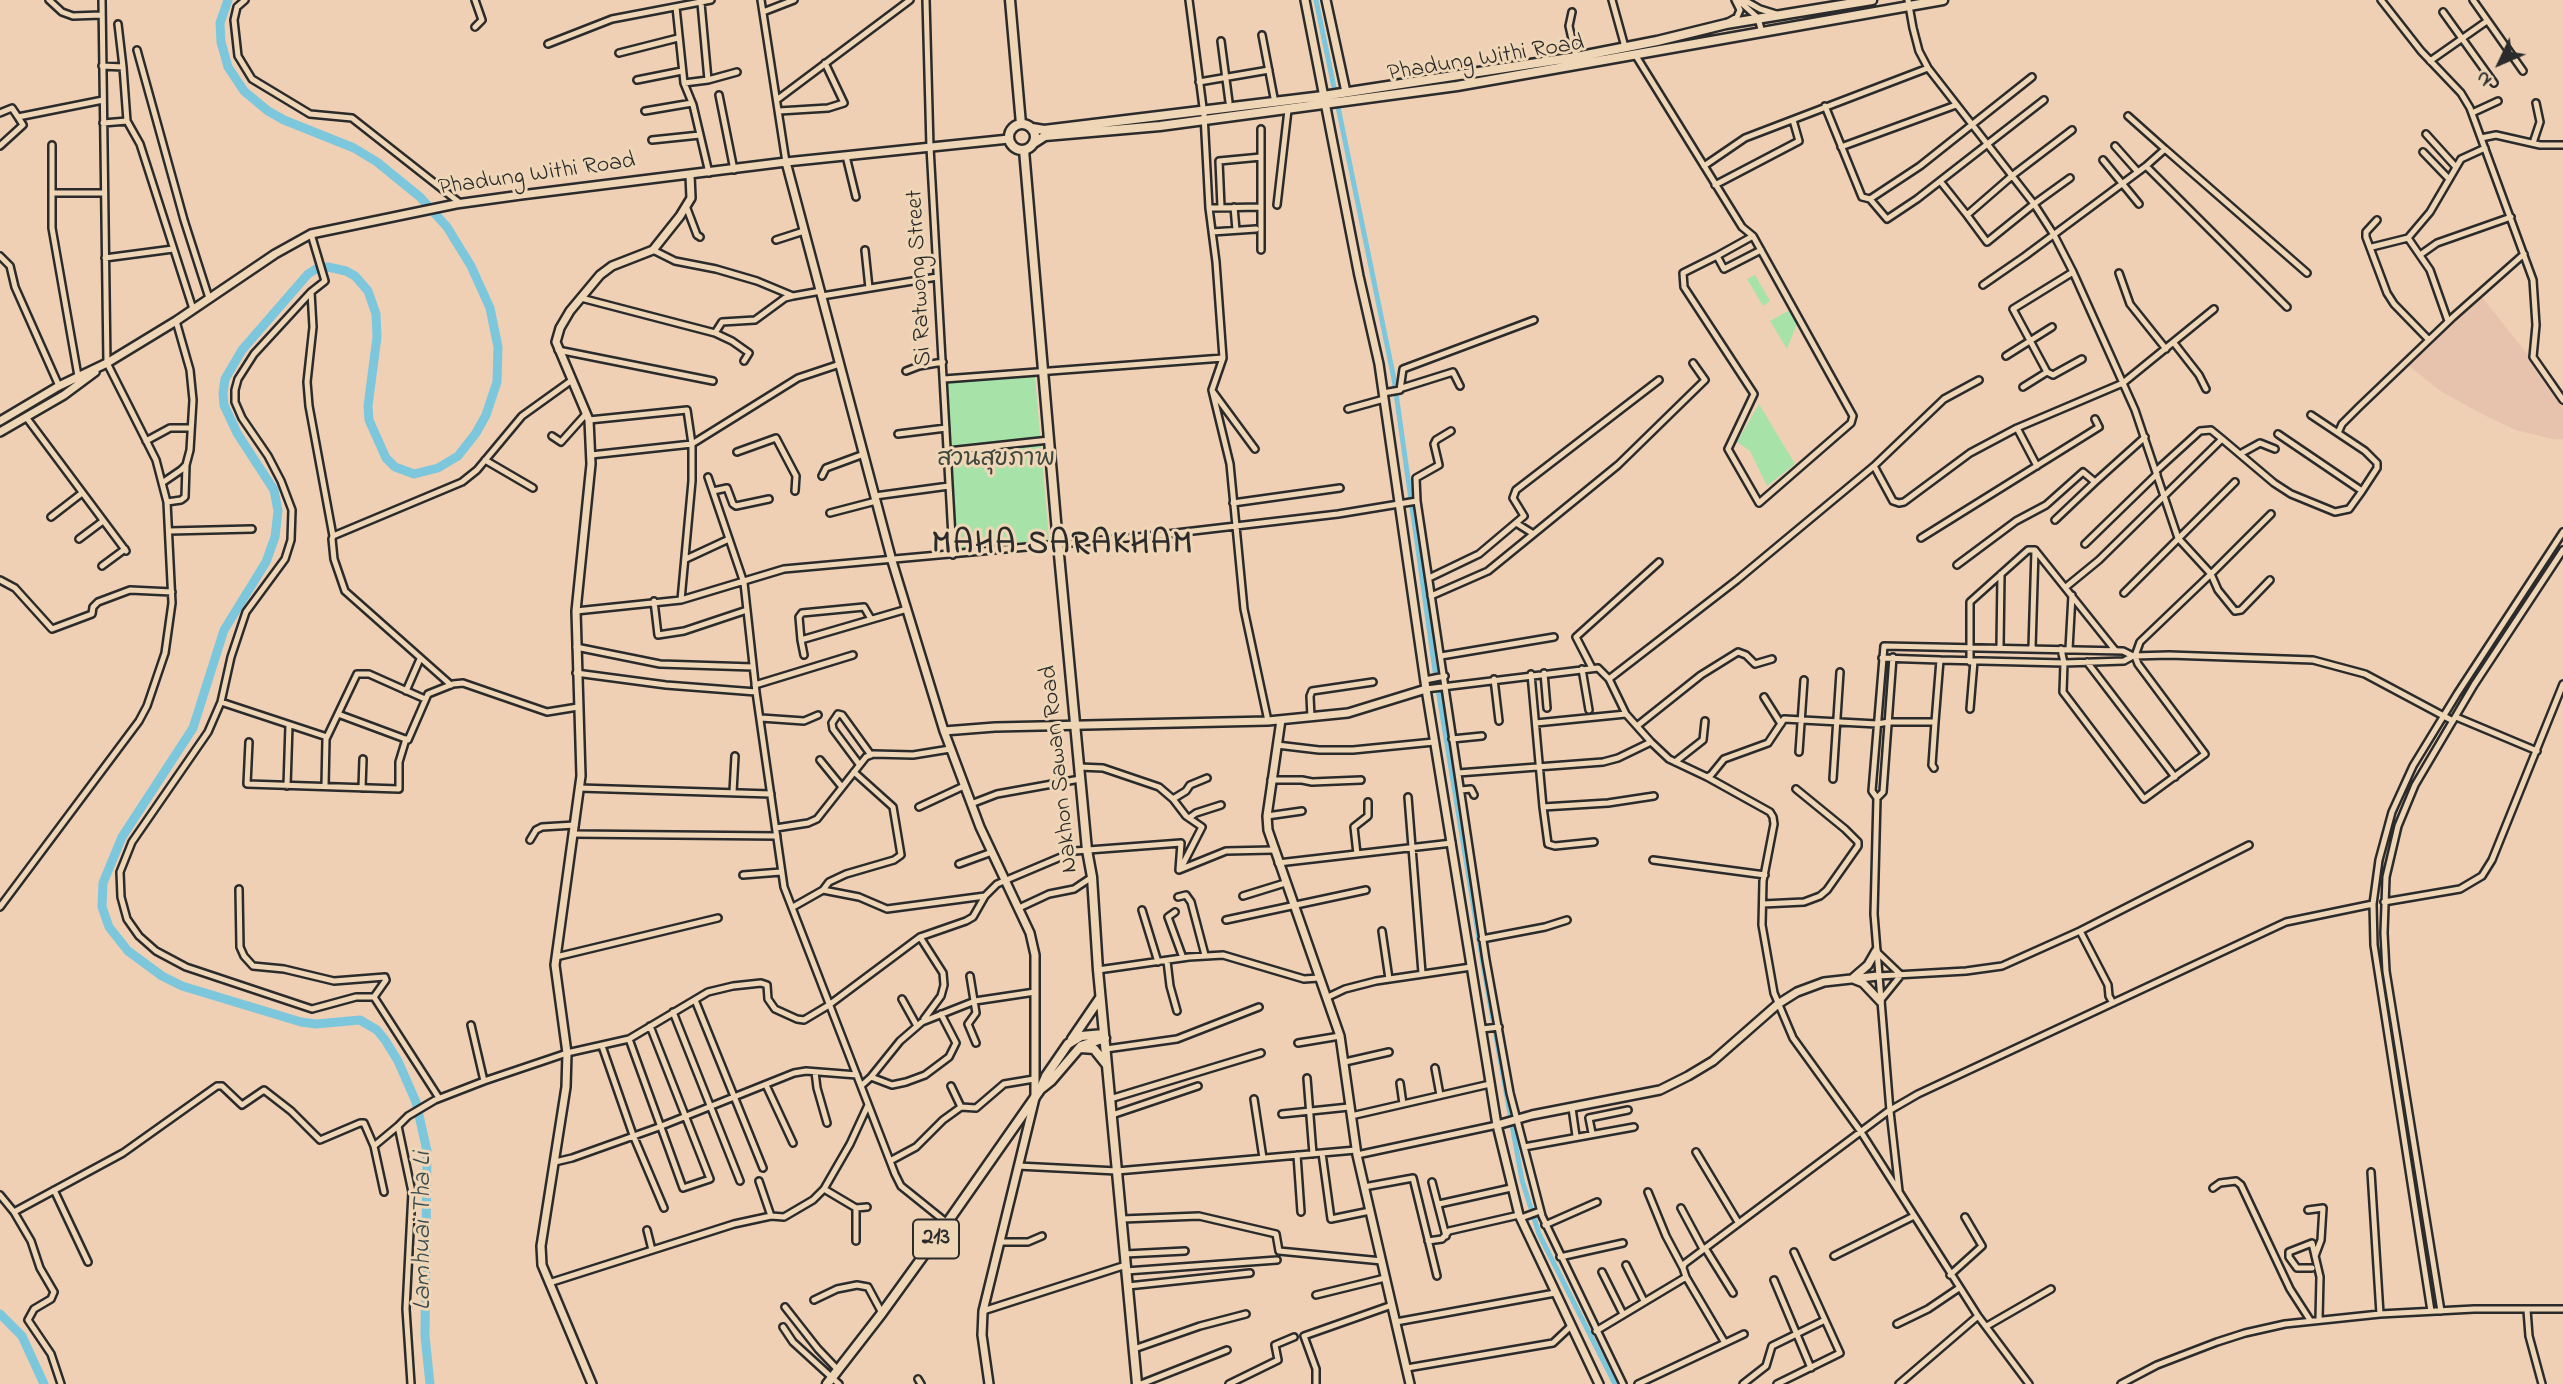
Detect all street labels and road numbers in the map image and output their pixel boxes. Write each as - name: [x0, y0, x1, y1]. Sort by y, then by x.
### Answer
- street label: Phadung Withi Road: [1386, 30, 1586, 90]
- street label: Phadung Withi Road: [437, 148, 637, 204]
- street label: Si Ratwong Street: [902, 189, 940, 367]
- street label: Nakhon Sawan Road: [1036, 664, 1086, 874]
- road number: 213: [913, 1220, 959, 1258]

